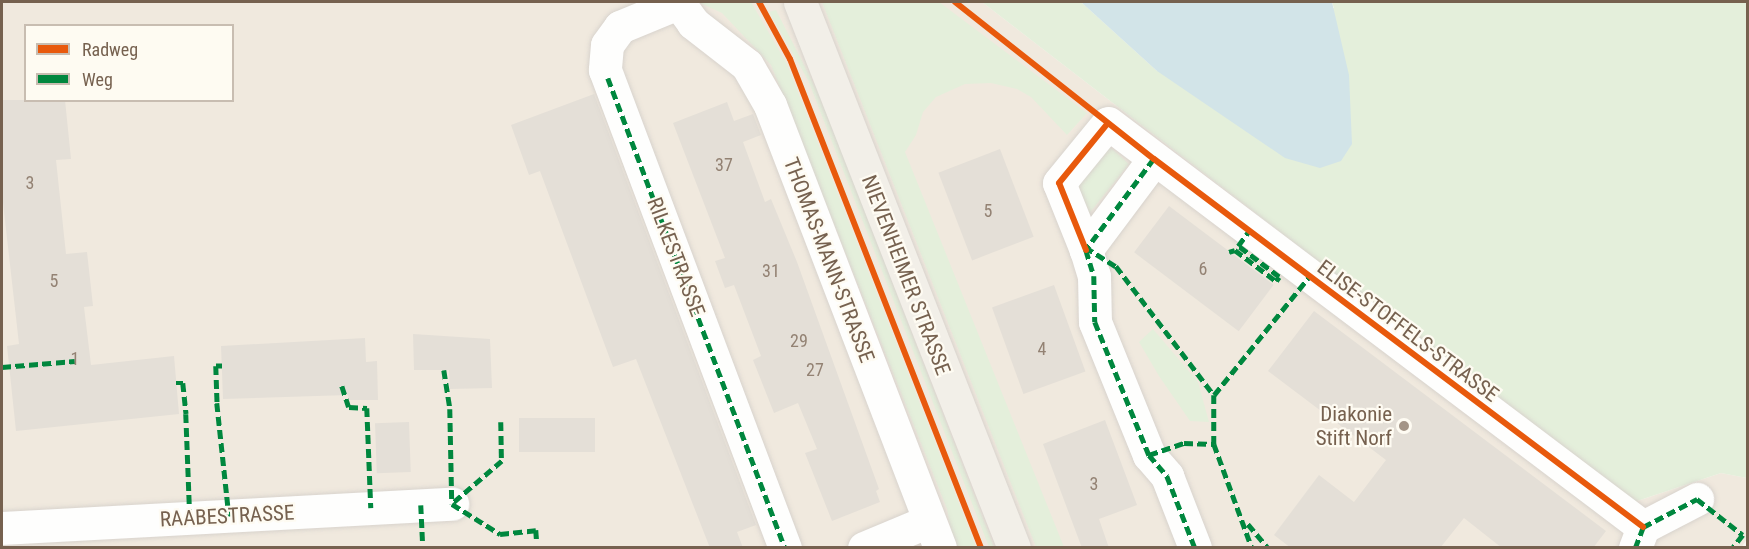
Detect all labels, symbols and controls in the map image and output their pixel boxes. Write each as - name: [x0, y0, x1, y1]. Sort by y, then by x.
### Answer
- legend: [24, 24, 234, 102]
- text: Radweg: [82, 39, 138, 60]
- text: Weg: [82, 69, 113, 90]
- house number: 37: [715, 154, 733, 176]
- street label: THOMAS-MANN-STRASSE: [778, 154, 880, 366]
- street label: NIEVENHEIMER STRASSE: [856, 171, 956, 379]
- house number: 3: [26, 172, 34, 194]
- street label: RILKESTRASSE: [642, 194, 710, 320]
- house number: 5: [984, 200, 992, 222]
- street label: ELISE-STOFFELS-STRASSE: [1312, 255, 1504, 407]
- house number: 6: [1199, 258, 1207, 280]
- house number: 31: [762, 260, 780, 282]
- house number: 5: [50, 270, 58, 292]
- house number: 29: [790, 330, 808, 352]
- house number: 4: [1038, 338, 1046, 360]
- house number: 1: [71, 348, 79, 370]
- house number: 27: [806, 359, 824, 381]
- place label: Diakonie Stift Norf: [1316, 401, 1392, 451]
- marker: Diakonie Stift Norf: [1397, 419, 1411, 433]
- house number: 3: [1090, 473, 1098, 495]
- street label: RAABESTRASSE: [159, 500, 295, 532]

